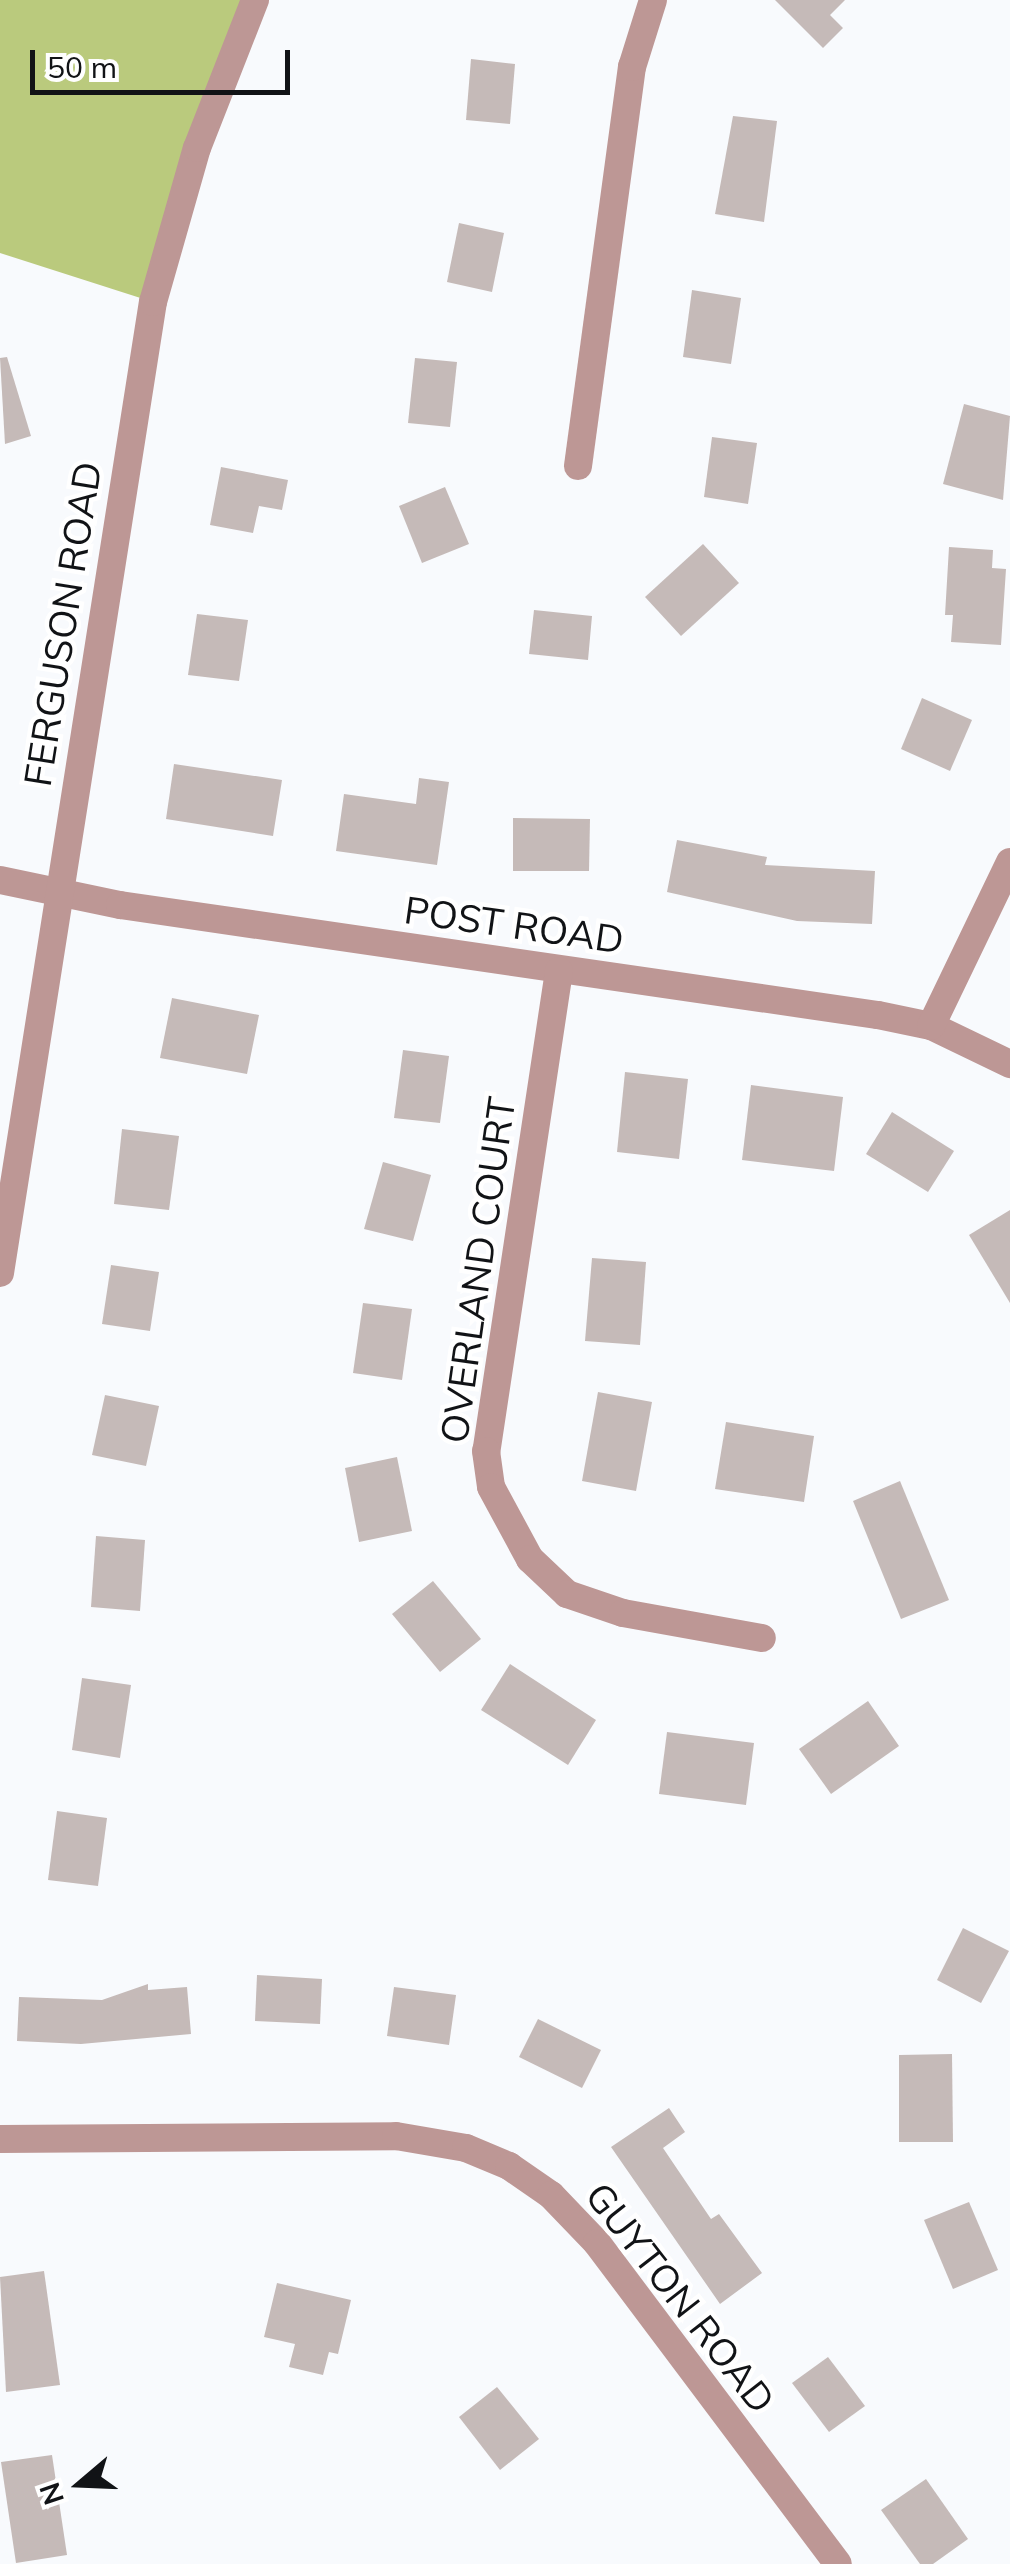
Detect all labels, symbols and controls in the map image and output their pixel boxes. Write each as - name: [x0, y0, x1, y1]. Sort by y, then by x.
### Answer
- scale bar: [35, 30, 295, 92]
- text: 50 m: [47, 48, 117, 86]
- street label: FERGUSON ROAD: [15, 458, 111, 790]
- street label: POST ROAD: [401, 887, 627, 963]
- street label: OVERLAND COURT: [431, 1094, 525, 1446]
- street label: GUYTON ROAD: [576, 2174, 784, 2422]
- north arrow: [30, 2434, 130, 2534]
- text: N: [31, 2478, 71, 2510]

